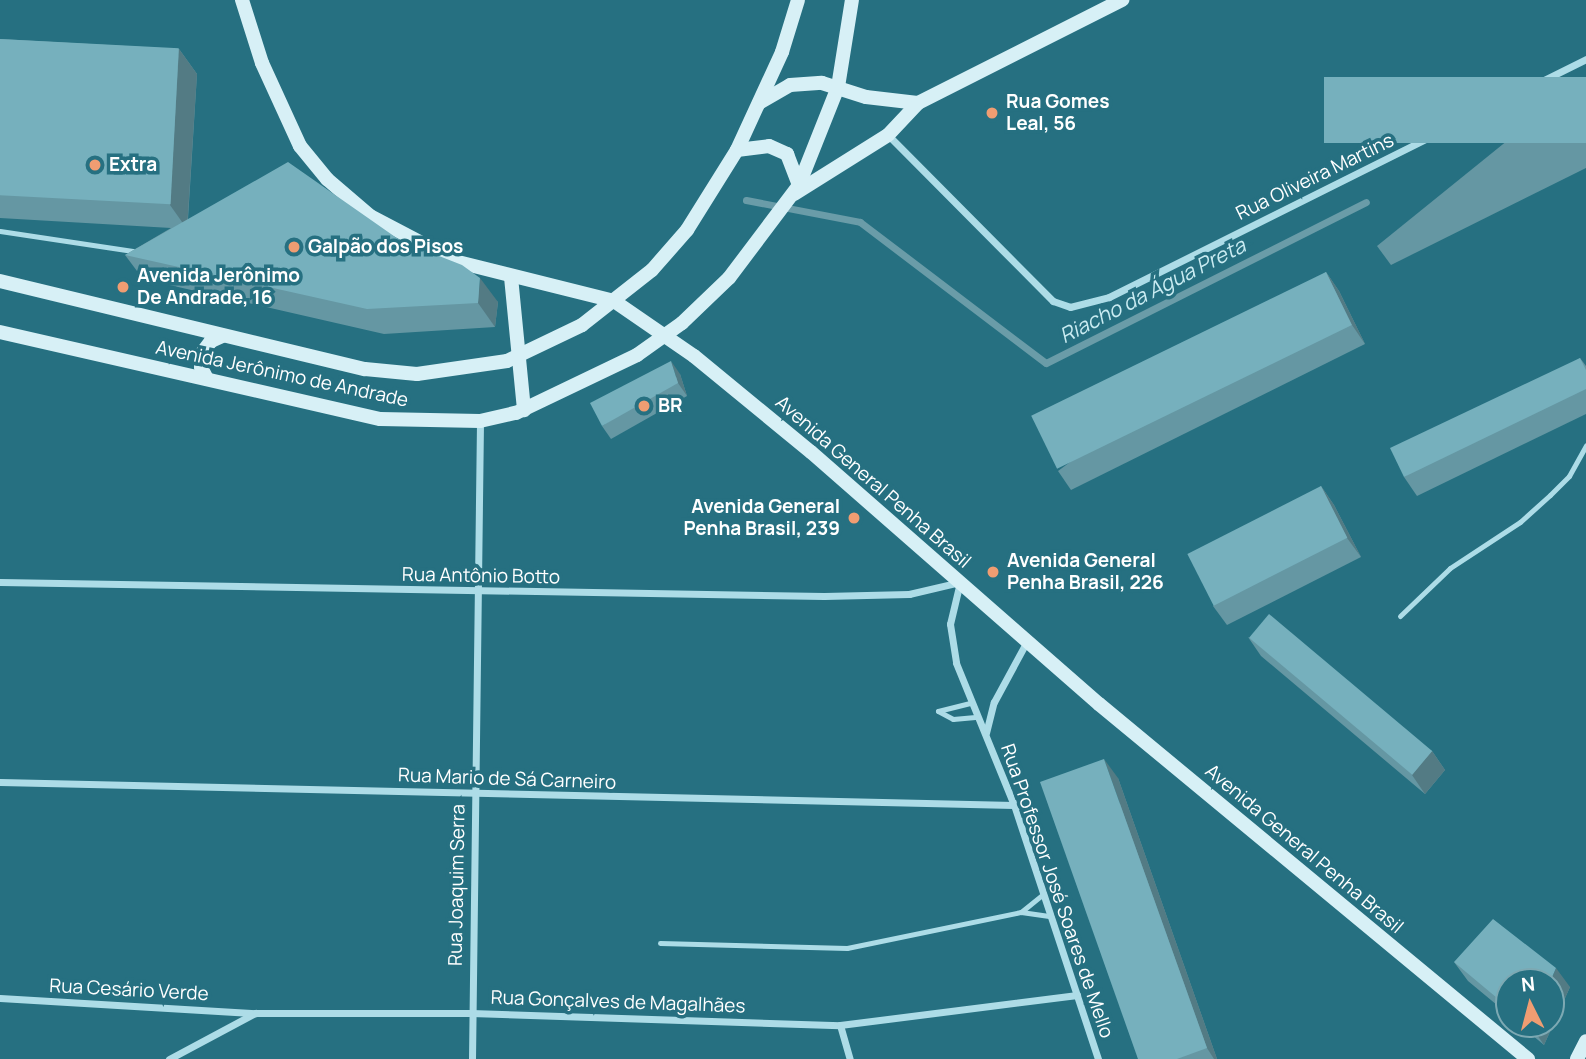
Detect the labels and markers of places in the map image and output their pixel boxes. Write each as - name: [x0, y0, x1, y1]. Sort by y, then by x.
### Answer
- place label: Rua Gomes Leal, 56: [1006, 91, 1109, 135]
- marker: Rua Gomes Leal, 56: [984, 105, 1000, 121]
- place label: Extra: [109, 154, 157, 176]
- marker: Extra: [87, 157, 103, 173]
- place label: Galpão dos Pisos: [308, 236, 463, 258]
- marker: Galpão dos Pisos: [286, 239, 302, 255]
- place label: Avenida Jerônimo De Andrade, 16: [137, 265, 300, 309]
- marker: Avenida Jerônimo De Andrade, 16: [115, 279, 131, 295]
- place label: BR: [658, 395, 683, 417]
- marker: BR: [636, 398, 652, 414]
- place label: Avenida General Penha Brasil, 239: [683, 496, 840, 540]
- marker: Avenida General Penha Brasil, 239: [846, 510, 862, 526]
- place label: Avenida General Penha Brasil, 226: [1007, 550, 1164, 594]
- marker: Avenida General Penha Brasil, 226: [985, 564, 1001, 580]

